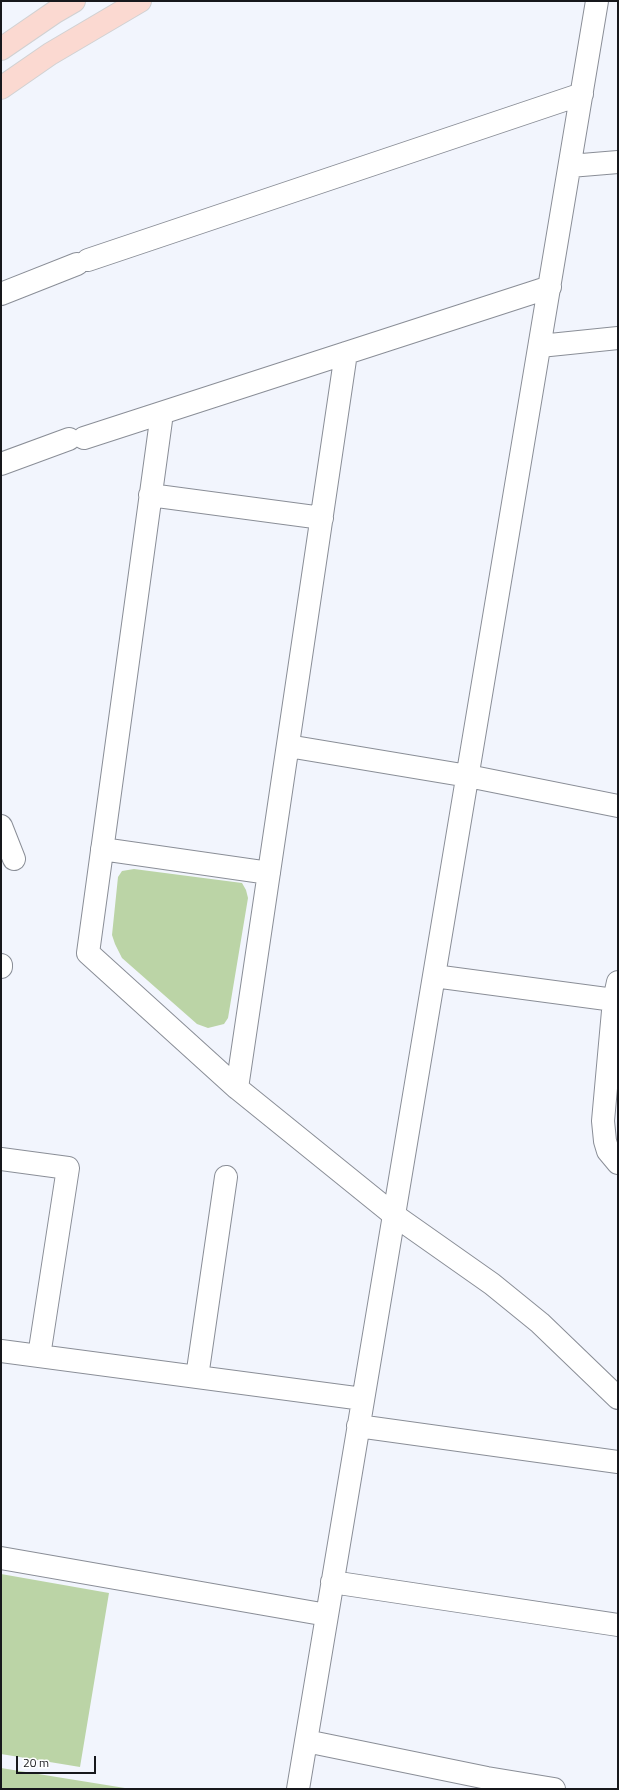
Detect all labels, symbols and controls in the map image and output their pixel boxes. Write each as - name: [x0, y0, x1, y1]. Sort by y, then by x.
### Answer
- scale bar: [18, 1748, 98, 1774]
- text: 20 m: [23, 1753, 49, 1772]

